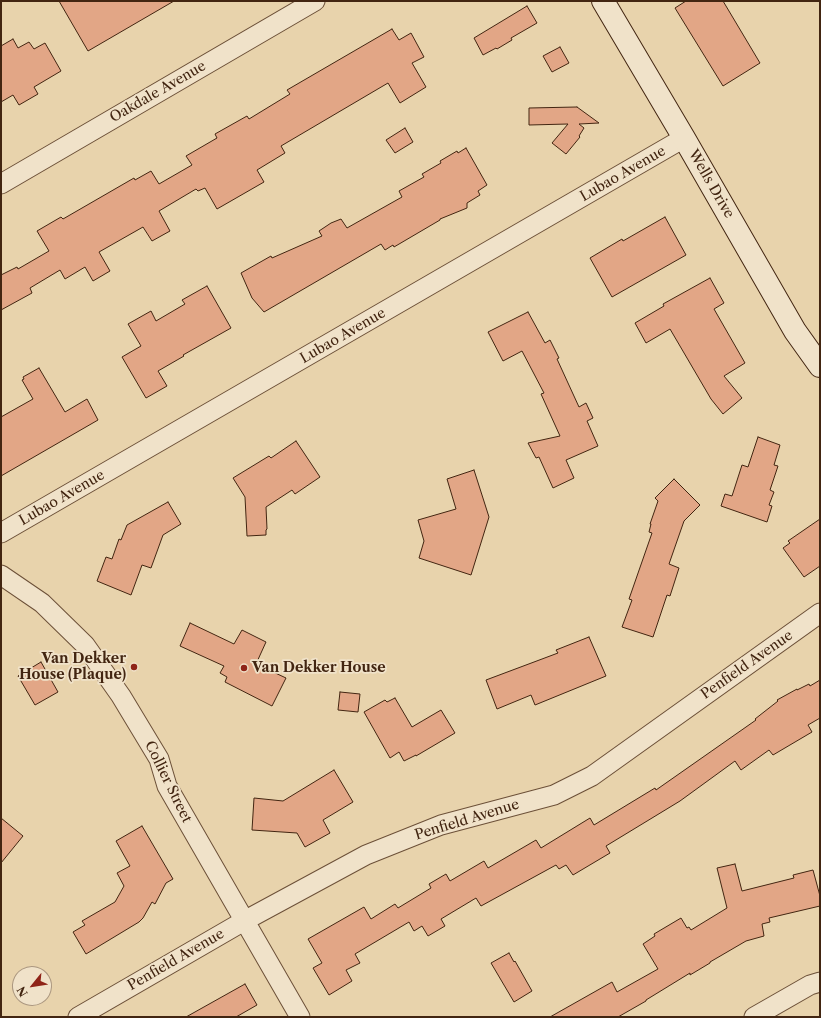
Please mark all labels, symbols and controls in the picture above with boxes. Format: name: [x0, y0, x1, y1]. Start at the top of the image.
street label: Oakdale Avenue: [107, 58, 209, 126]
street label: Lubao Avenue: [577, 143, 669, 205]
street label: Wells Drive: [685, 147, 737, 221]
street label: Lubao Avenue: [297, 305, 389, 367]
street label: Lubao Avenue: [16, 467, 108, 529]
street label: Penfield Avenue: [698, 627, 796, 703]
place label: Van Dekker House (Plaque): [19, 651, 126, 684]
place label: Van Dekker House: [252, 660, 386, 676]
marker: Van Dekker House (Plaque): [129, 662, 139, 672]
marker: Van Dekker House: [239, 663, 249, 673]
street label: Collier Street: [141, 738, 195, 826]
street label: Penfield Avenue: [413, 796, 521, 844]
street label: Penfield Avenue: [125, 926, 227, 994]
north arrow: [12, 966, 52, 1006]
text: N: [14, 984, 31, 999]

